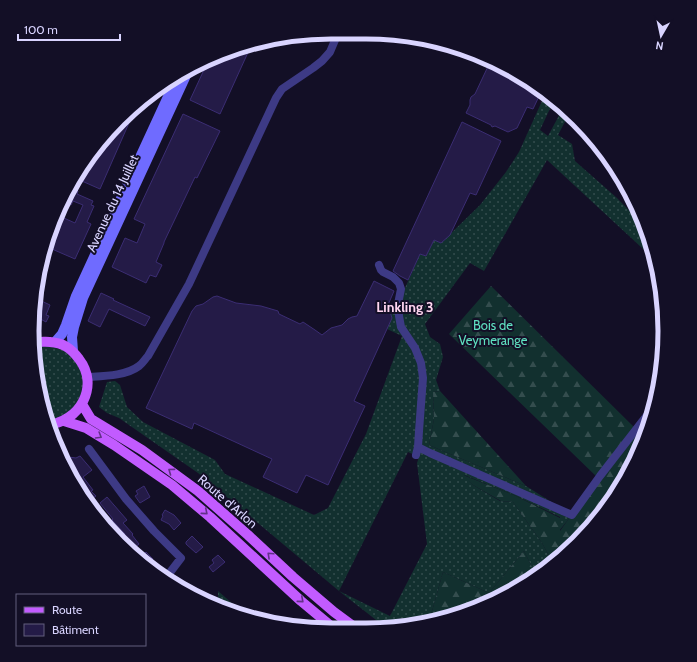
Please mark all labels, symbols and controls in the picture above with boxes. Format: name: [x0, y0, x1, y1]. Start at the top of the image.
scale bar: [18, 16, 120, 42]
north arrow: [641, 16, 681, 56]
text: 100 m: [24, 22, 58, 37]
text: N: [654, 38, 664, 53]
street label: Avenue du 14 Juillet: [82, 151, 142, 254]
district label: Linkling 3: [376, 298, 434, 316]
park label: Bois de Veymerange: [458, 317, 528, 348]
one-way arrow: [95, 431, 102, 439]
one-way arrow: [169, 469, 176, 476]
street label: Route d'Arlon: [195, 471, 261, 531]
one-way arrow: [200, 508, 207, 515]
one-way arrow: [267, 553, 275, 560]
legend: [16, 594, 146, 646]
one-way arrow: [296, 595, 303, 602]
text: Route: [52, 602, 82, 617]
text: Bâtiment: [52, 622, 99, 637]

